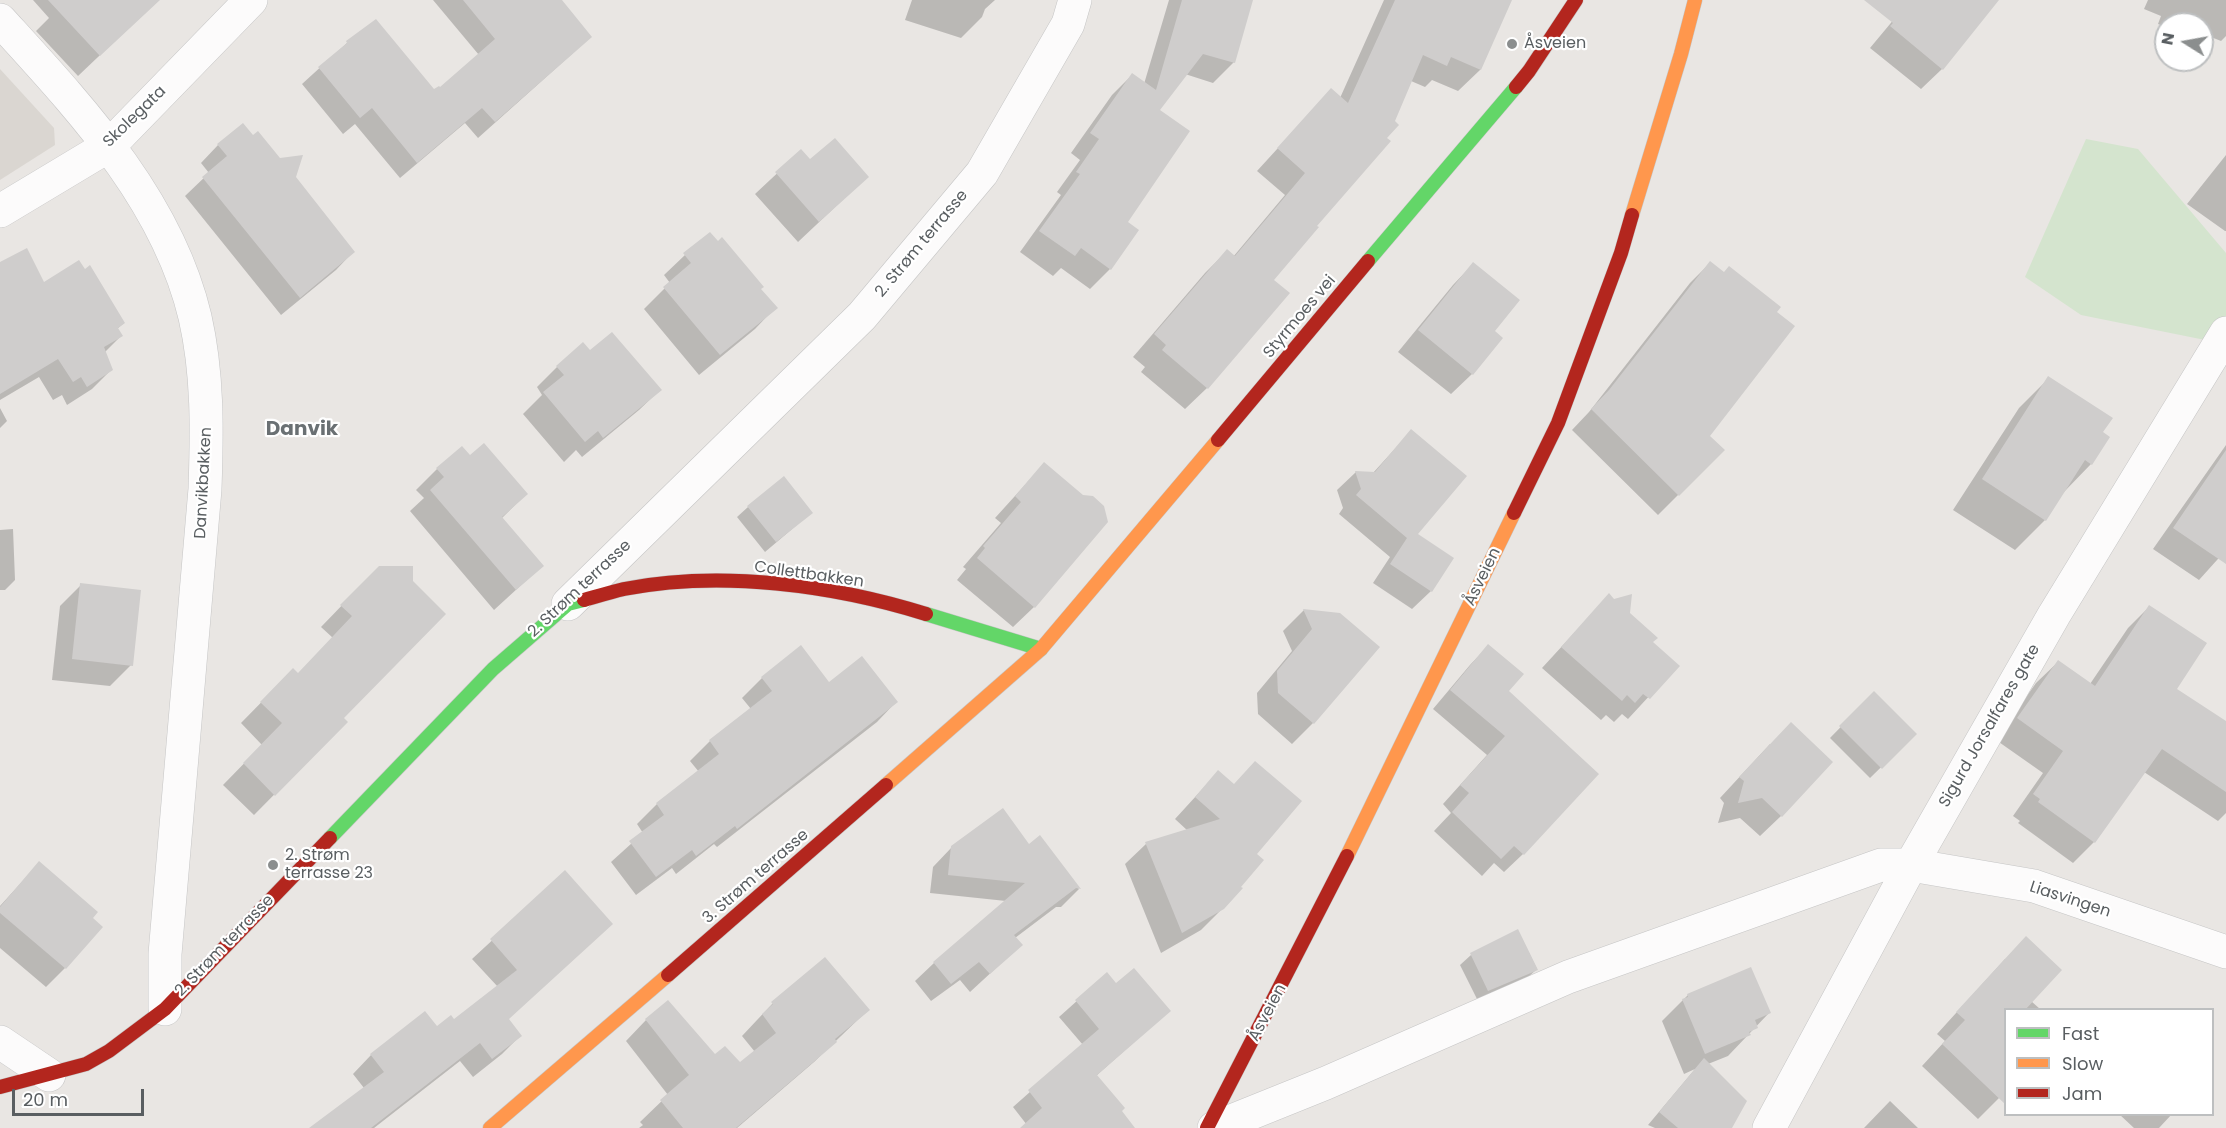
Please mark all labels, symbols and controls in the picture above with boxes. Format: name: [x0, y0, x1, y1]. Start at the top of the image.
north arrow: [2154, 12, 2214, 72]
text: N: [2155, 31, 2180, 47]
place label: Åsveien: [1524, 34, 1586, 54]
marker: Åsveien: [1505, 37, 1519, 51]
street label: Skolegata: [100, 82, 170, 152]
street label: 2. Strøm terrasse: [872, 186, 972, 302]
street label: Styrmoes vei: [1260, 272, 1340, 362]
district label: Danvik: [266, 418, 338, 442]
street label: Danvikbakken: [191, 427, 217, 539]
street label: 2. Strøm terrasse: [524, 536, 636, 642]
street label: Åsveien: [1461, 545, 1505, 609]
street label: Collettbakken: [753, 558, 865, 592]
street label: Sigurd Jorsalfares gate: [1935, 641, 2045, 811]
street label: 3. Strøm terrasse: [699, 826, 813, 928]
place label: 2. Strøm terrasse 23: [285, 846, 373, 884]
marker: 2. Strøm terrasse 23: [266, 858, 280, 872]
street label: Liasvingen: [2027, 878, 2113, 922]
street label: 2. Strøm terrasse: [172, 891, 278, 1001]
street label: Åsveien: [1245, 981, 1291, 1045]
legend: [2004, 1008, 2214, 1116]
text: Fast: [2062, 1021, 2099, 1046]
text: Slow: [2062, 1051, 2103, 1076]
scale bar: [15, 1077, 147, 1115]
text: Jam: [2062, 1081, 2102, 1106]
text: 20 m: [23, 1087, 68, 1112]

